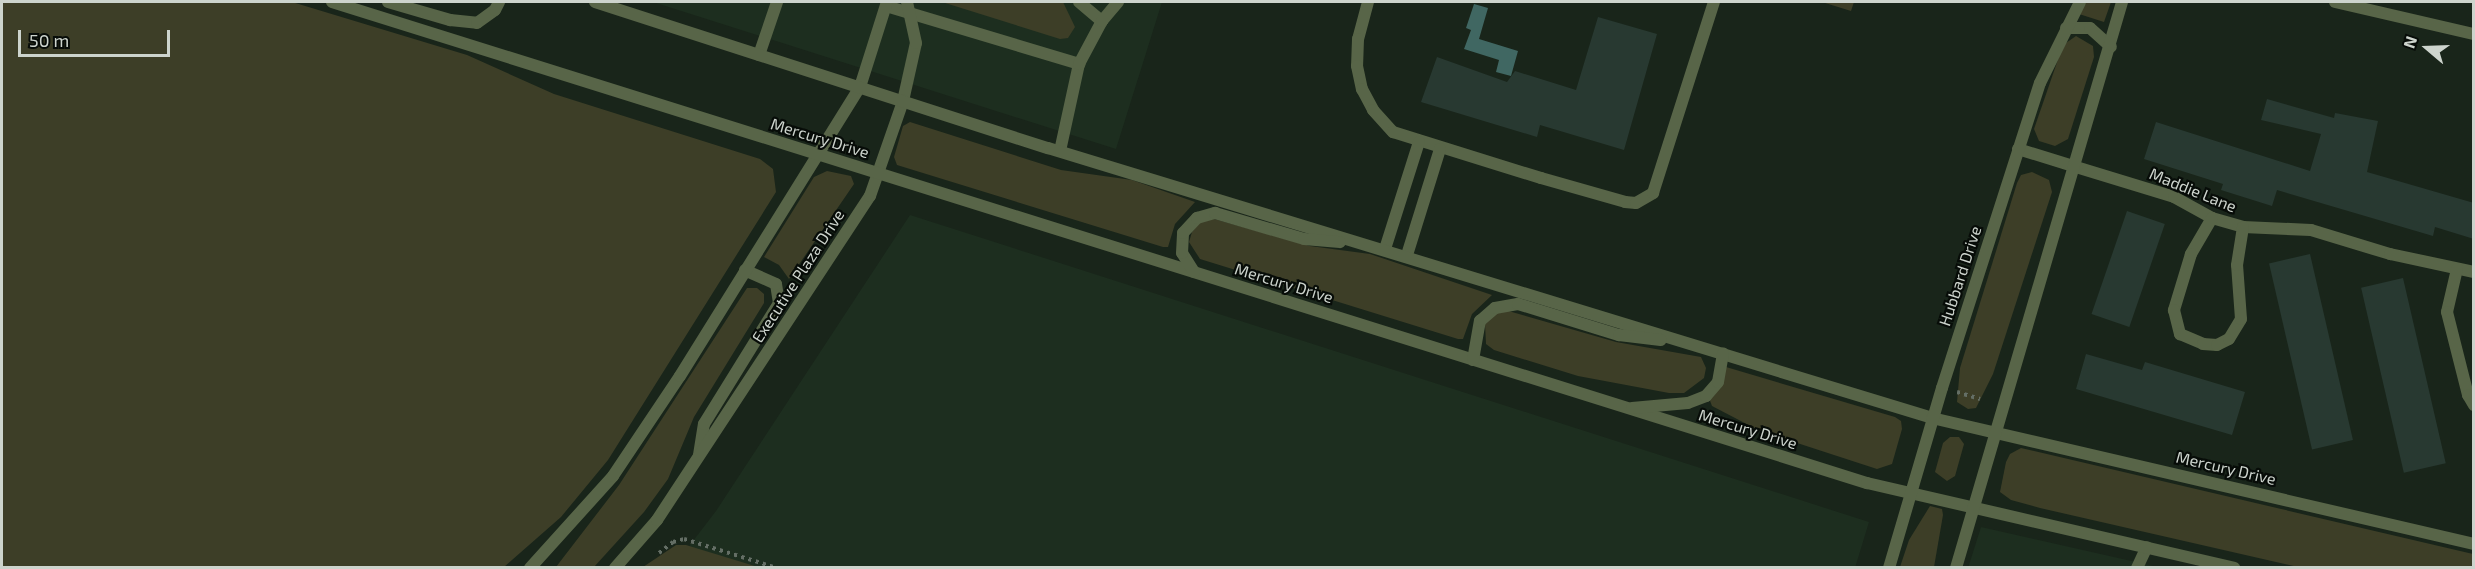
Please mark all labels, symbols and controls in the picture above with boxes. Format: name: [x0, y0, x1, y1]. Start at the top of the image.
scale bar: [21, 18, 172, 56]
north arrow: [2397, 18, 2457, 78]
text: 50 m: [29, 29, 69, 51]
text: N: [2399, 33, 2420, 51]
street label: Mercury Drive: [768, 114, 872, 162]
street label: Maddie Lane: [2147, 164, 2239, 216]
street label: Executive Plaza Drive: [748, 206, 848, 346]
street label: Hubbard Drive: [1935, 224, 1985, 328]
street label: Mercury Drive: [1232, 259, 1336, 307]
street label: Mercury Drive: [1696, 405, 1800, 453]
street label: Mercury Drive: [2174, 447, 2278, 489]

